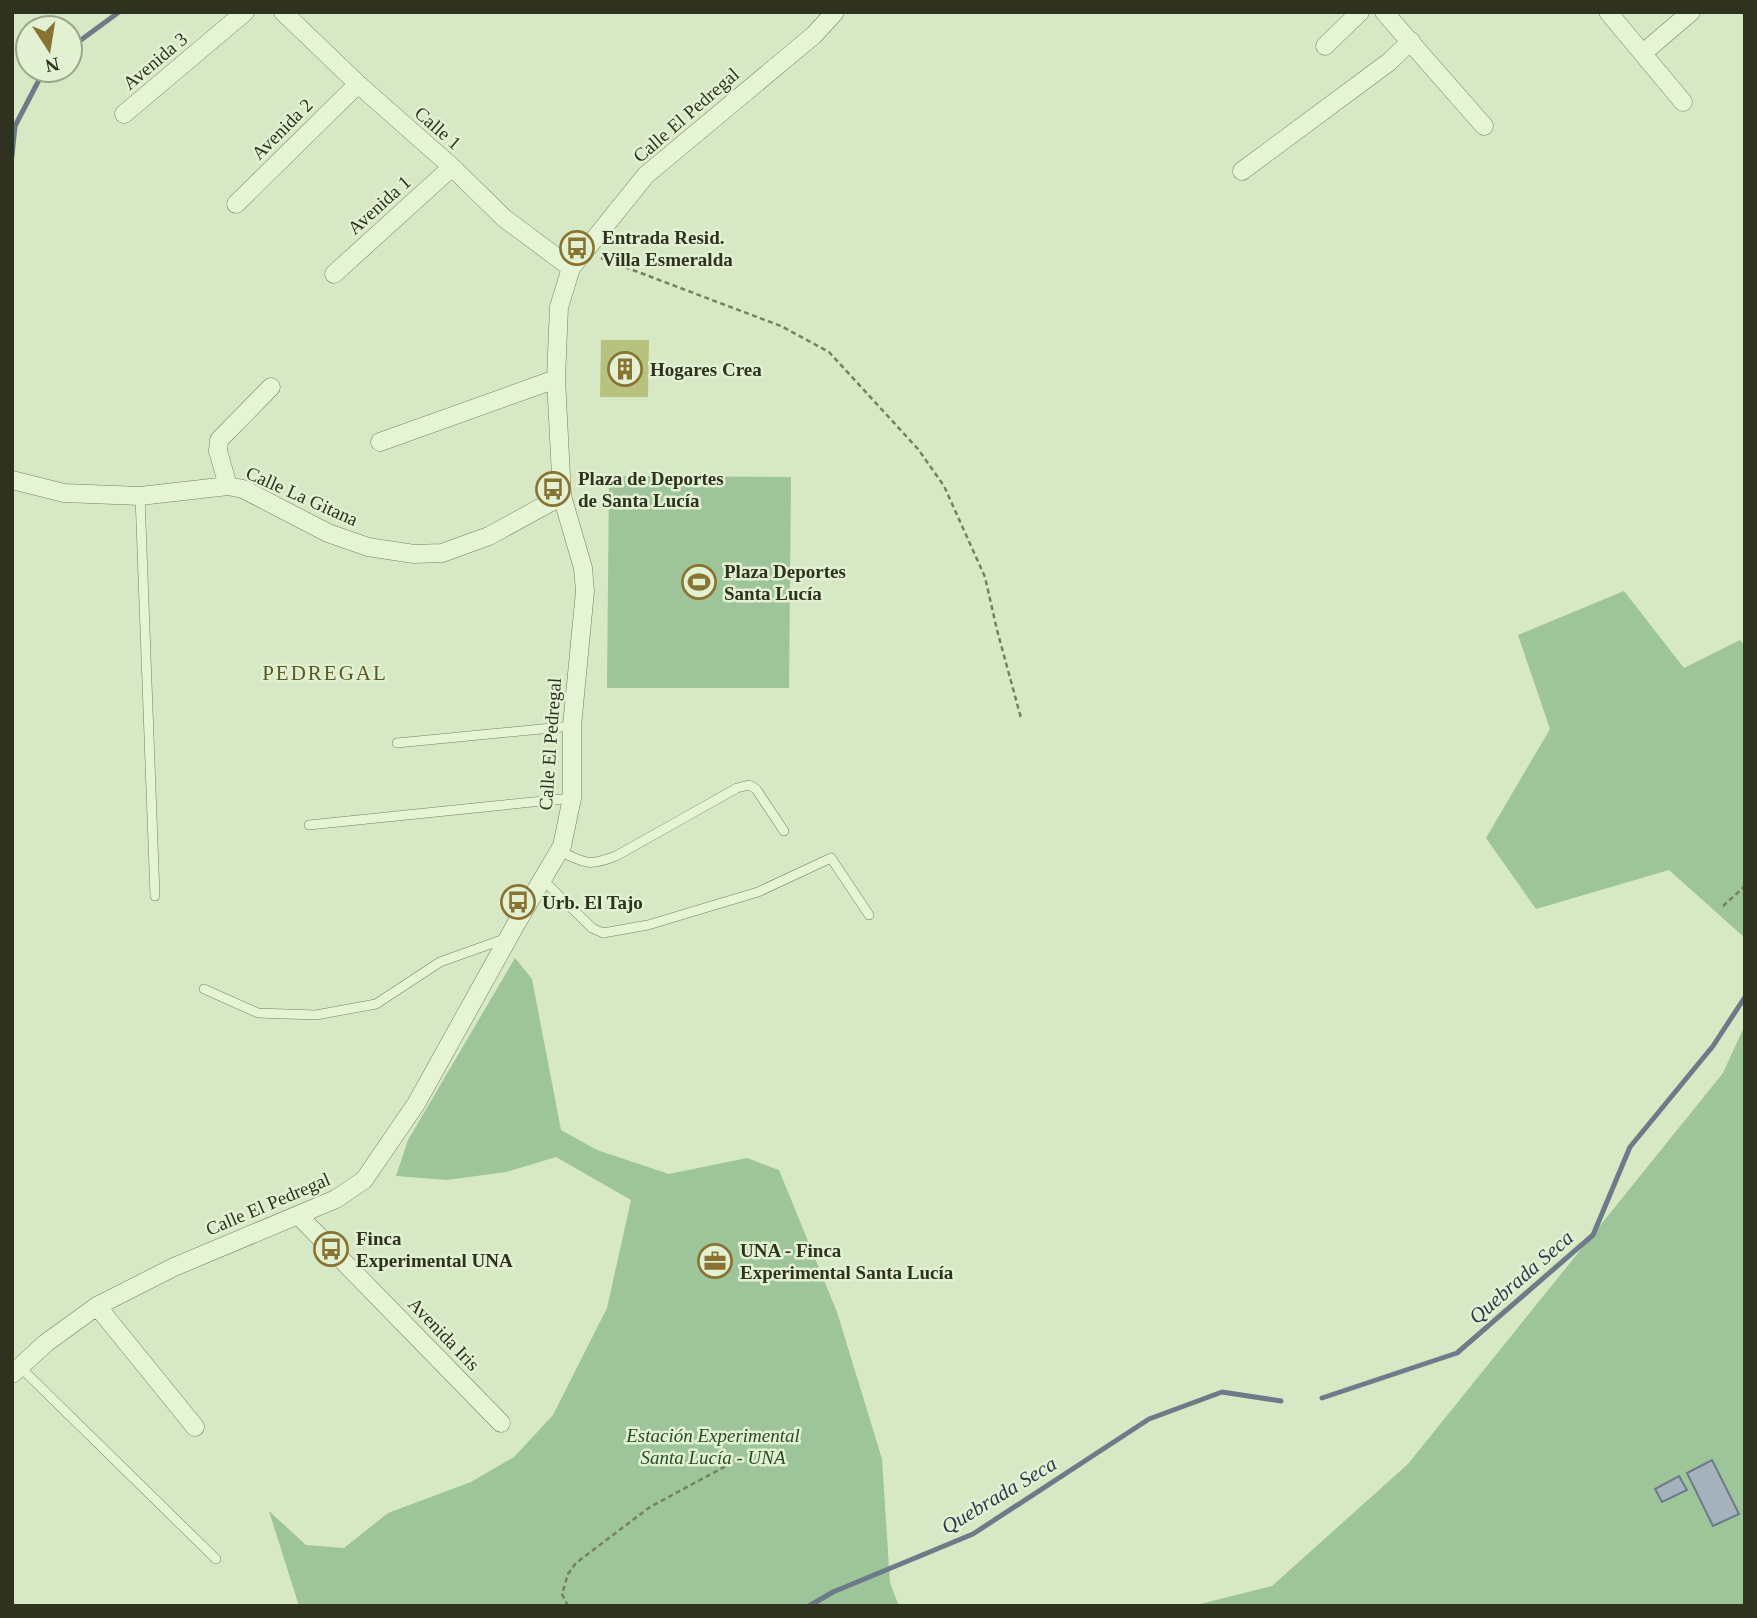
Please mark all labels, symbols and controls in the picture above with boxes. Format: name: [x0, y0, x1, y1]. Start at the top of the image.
north arrow: [14, 14, 84, 84]
street label: Avenida 3: [119, 28, 191, 94]
text: N: [43, 53, 61, 77]
street label: Calle El Pedregal: [629, 63, 743, 167]
street label: Avenida 2: [247, 94, 317, 164]
street label: Calle 1: [411, 102, 465, 154]
street label: Avenida 1: [343, 171, 415, 239]
place label: Entrada Resid. Villa Esmeralda: [602, 227, 733, 270]
bus stop icon: Entrada Resid. Villa Esmeralda: [558, 229, 596, 267]
building icon: Hogares Crea: [606, 350, 644, 388]
place label: Hogares Crea: [650, 359, 762, 380]
street label: Calle La Gitana: [243, 462, 362, 530]
place label: Plaza de Deportes de Santa Lucía: [578, 468, 724, 511]
bus stop icon: Plaza de Deportes de Santa Lucía: [534, 470, 572, 508]
place label: Plaza Deportes Santa Lucía: [724, 561, 846, 604]
sports icon: Plaza Deportes Santa Lucía: [680, 563, 718, 601]
district label: PEDREGAL: [262, 661, 388, 685]
street label: Calle El Pedregal: [535, 677, 565, 811]
bus stop icon: Urb. El Tajo: [499, 883, 537, 921]
place label: Urb. El Tajo: [542, 892, 643, 913]
street label: Calle El Pedregal: [203, 1168, 333, 1240]
water label: Quebrada Seca: [1464, 1225, 1578, 1329]
place label: Finca Experimental UNA: [356, 1228, 513, 1271]
bus stop icon: Finca Experimental UNA: [312, 1230, 350, 1268]
place label: UNA - Finca Experimental Santa Lucía: [740, 1240, 954, 1283]
office icon: UNA - Finca Experimental Santa Lucía: [696, 1242, 734, 1280]
street label: Avenida Iris: [404, 1293, 484, 1375]
park label: Estación Experimental Santa Lucía - UNA: [625, 1425, 800, 1468]
water label: Quebrada Seca: [937, 1451, 1061, 1539]

